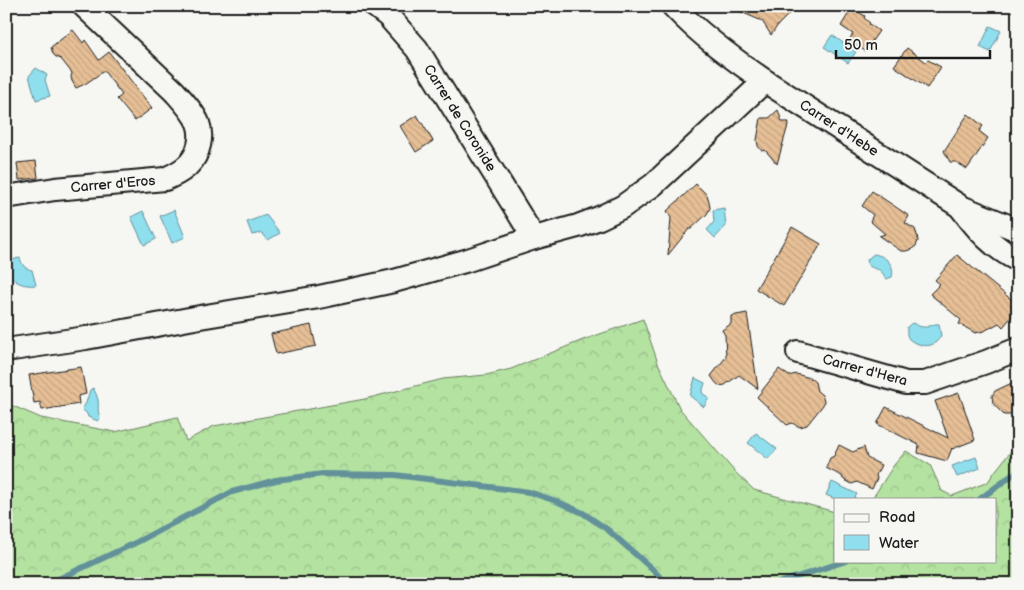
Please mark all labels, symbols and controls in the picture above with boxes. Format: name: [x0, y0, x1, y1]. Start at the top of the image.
scale bar: [836, 28, 990, 60]
text: 50 m: [844, 36, 878, 55]
street label: Carrer de Coronide: [420, 61, 500, 175]
street label: Carrer d'Hebe: [796, 96, 882, 160]
street label: Carrer d'Eros: [70, 172, 156, 196]
street label: Carrer d'Hera: [821, 351, 909, 390]
legend: [834, 498, 996, 562]
text: Road: [879, 508, 915, 527]
text: Water: [879, 534, 919, 553]

